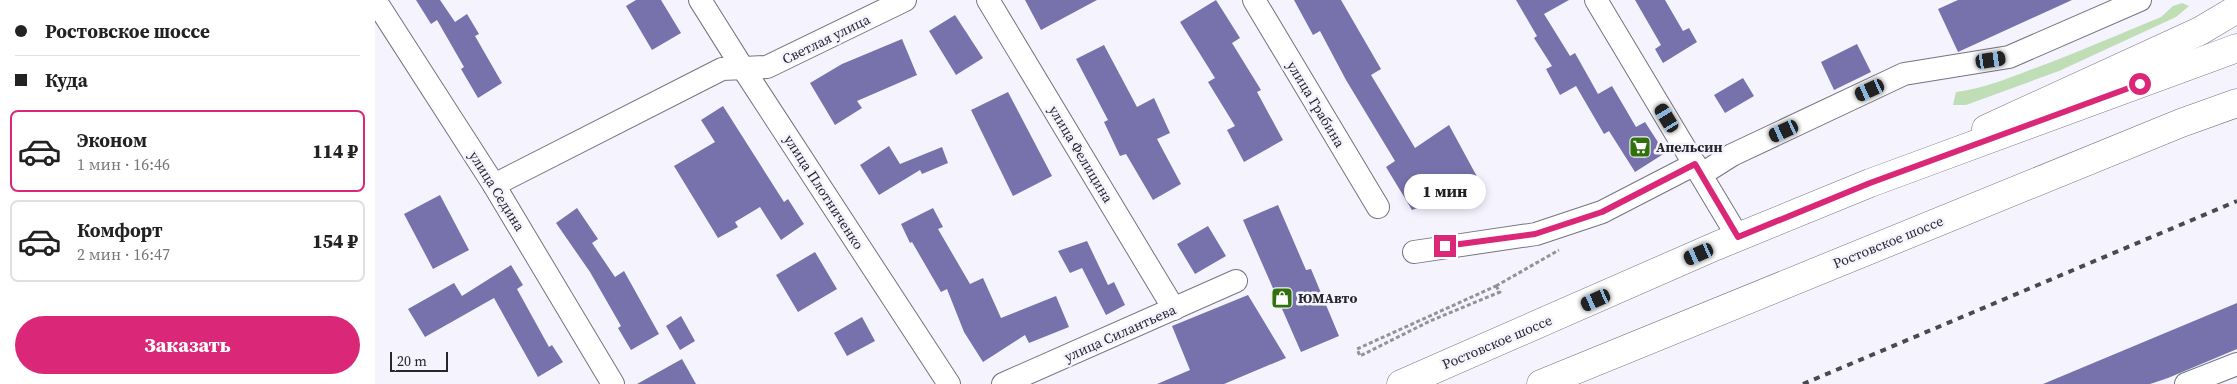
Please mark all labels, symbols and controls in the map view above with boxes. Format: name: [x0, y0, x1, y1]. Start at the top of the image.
street label: Светлая улица: [779, 9, 874, 69]
text: Ростовское шоссе: [45, 18, 210, 44]
car: [1975, 50, 2006, 70]
street label: улица Грабина: [1282, 57, 1350, 152]
text: Куда: [45, 67, 88, 93]
route start: [2129, 73, 2151, 95]
car: [1853, 77, 1886, 103]
car: [1652, 101, 1681, 135]
street label: улица Фелицина: [1044, 102, 1118, 207]
car: [1767, 118, 1800, 144]
text: Эконом: [77, 127, 147, 153]
icon: car: [17, 129, 62, 174]
street label: улица Плотниченко: [779, 131, 869, 254]
supermarket icon: Апельсин: [1628, 135, 1652, 159]
place label: Апельсин: [1656, 137, 1723, 157]
text: 114 ₽: [312, 138, 358, 164]
street label: улица Седина: [464, 147, 530, 236]
text: 1 мин · 16:46: [77, 153, 170, 175]
callout: 1 мин: [1404, 174, 1486, 208]
text: 1 мин: [1423, 180, 1467, 202]
street label: Ростовское шоссе: [1830, 211, 1946, 273]
text: Комфорт: [77, 217, 163, 243]
icon: car: [17, 219, 62, 264]
text: 154 ₽: [312, 228, 358, 254]
route end: [1434, 235, 1456, 257]
car: [1682, 241, 1715, 267]
text: 2 мин · 16:47: [77, 243, 170, 265]
shop icon: ЮМАвто: [1270, 286, 1294, 310]
car: [1579, 287, 1612, 313]
place label: ЮМАвто: [1298, 288, 1357, 308]
street label: улица Силантьева: [1061, 299, 1180, 367]
street label: Ростовское шоссе: [1439, 310, 1555, 374]
button: Заказать: [15, 316, 360, 374]
scale bar: [390, 349, 447, 372]
text: 20 m: [397, 351, 427, 371]

